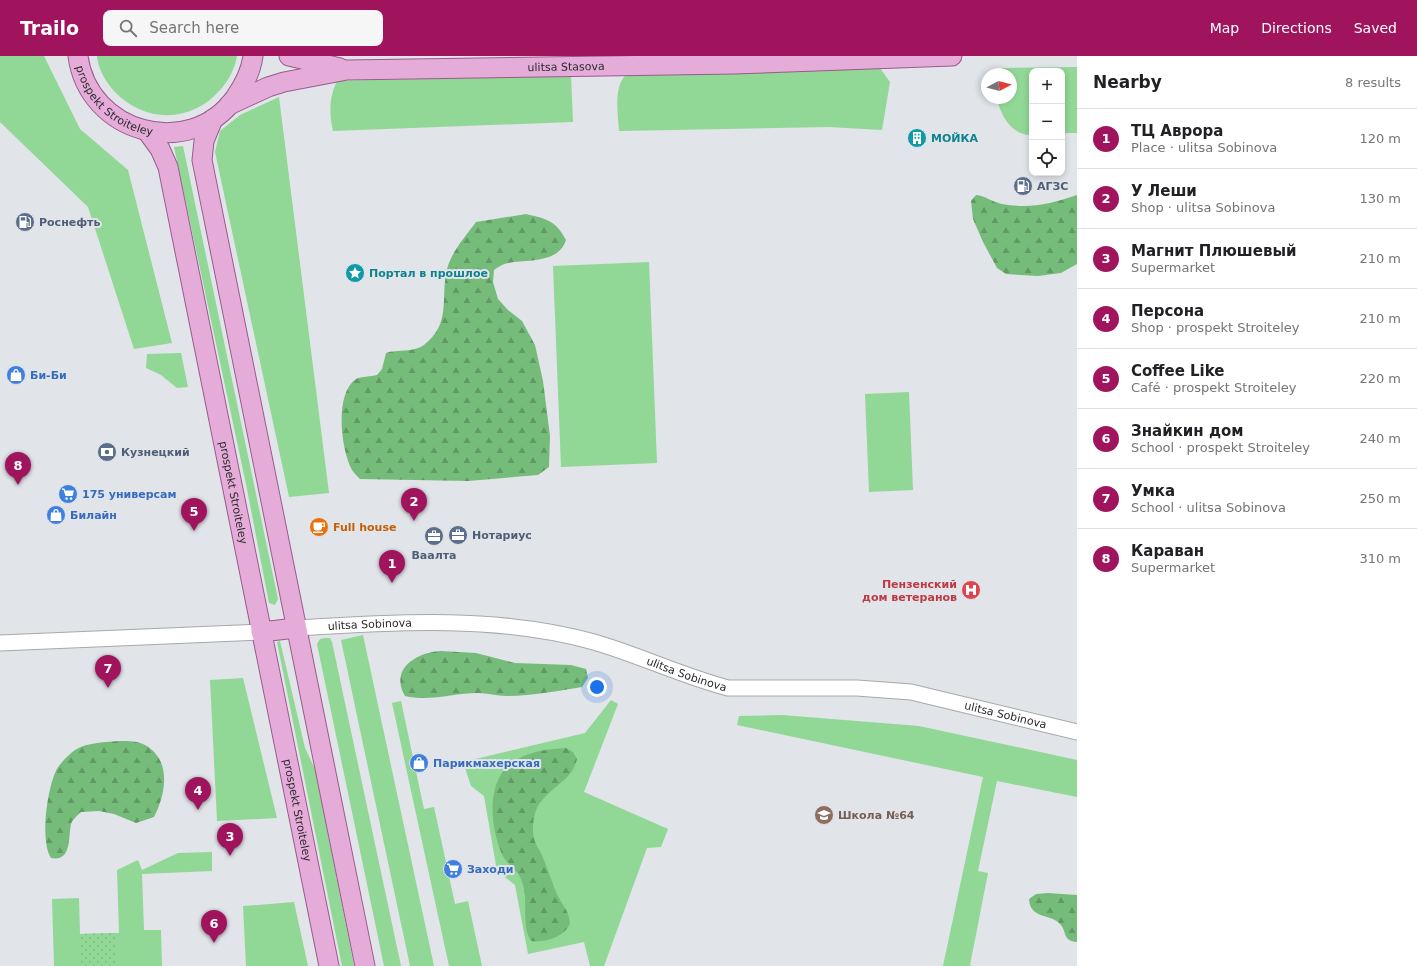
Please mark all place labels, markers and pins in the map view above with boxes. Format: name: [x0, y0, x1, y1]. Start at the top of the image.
building icon: МОЙКА: [906, 127, 928, 149]
place label: МОЙКА: [931, 132, 978, 145]
fuel station icon: АГЗС: [1012, 175, 1034, 197]
place label: АГЗС: [1037, 180, 1068, 193]
fuel station icon: Роснефть: [14, 211, 36, 233]
place label: Роснефть: [39, 216, 100, 229]
place icon: Портал в прошлое: [344, 262, 366, 284]
place label: Портал в прошлое: [369, 267, 488, 280]
shop icon: Би-Би: [5, 364, 27, 386]
place label: Би-Би: [30, 369, 67, 382]
bank icon: Кузнецкий: [96, 441, 118, 463]
place label: Кузнецкий: [121, 446, 190, 459]
pin: 8: [5, 452, 31, 485]
supermarket icon: 175 универсам: [57, 483, 79, 505]
place label: 175 универсам: [82, 488, 177, 501]
pin: 2: [401, 488, 427, 521]
pin: 5: [181, 498, 207, 531]
shop icon: Билайн: [45, 504, 67, 526]
place label: Билайн: [70, 509, 117, 522]
cafe icon: Full house: [308, 516, 330, 538]
place label: Full house: [333, 521, 396, 534]
office icon: Нотариус: [447, 524, 469, 546]
office icon: Ваалта: [423, 525, 445, 547]
place label: Нотариус: [472, 529, 532, 542]
place label: Ваалта: [411, 549, 457, 562]
pin: 1: [379, 550, 405, 583]
place label: Пензенский дом ветеранов: [862, 578, 957, 604]
hospital icon: Пензенский дом ветеранов: [960, 579, 982, 601]
pin: 7: [95, 655, 121, 688]
shop icon: Парикмахерская: [408, 752, 430, 774]
place label: Парикмахерская: [433, 757, 540, 770]
pin: 4: [185, 777, 211, 810]
school or university icon: Школа №64: [813, 804, 835, 826]
place label: Школа №64: [838, 809, 915, 822]
pin: 3: [217, 823, 243, 856]
supermarket icon: Заходи: [442, 858, 464, 880]
place label: Заходи: [467, 863, 513, 876]
pin: 6: [201, 910, 227, 943]

